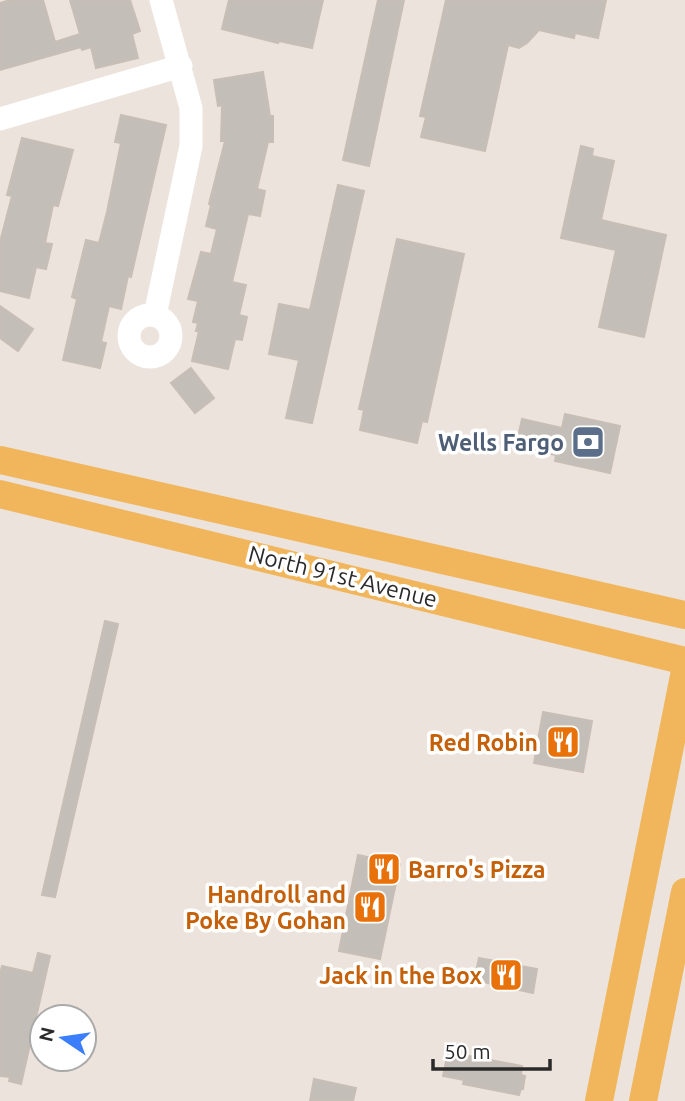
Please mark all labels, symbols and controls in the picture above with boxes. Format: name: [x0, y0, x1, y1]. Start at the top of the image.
bank icon: Wells Fargo: [569, 423, 607, 461]
place label: Wells Fargo: [438, 430, 564, 455]
street label: North 91st Avenue: [246, 540, 440, 612]
restaurant icon: Red Robin: [544, 723, 582, 761]
place label: Red Robin: [429, 730, 538, 755]
restaurant icon: Barro's Pizza: [365, 850, 403, 888]
place label: Barro's Pizza: [408, 857, 546, 882]
place label: Handroll and Poke By Gohan: [185, 882, 346, 933]
restaurant icon: Handroll and Poke By Gohan: [351, 888, 389, 926]
restaurant icon: Jack in the Box: [487, 956, 525, 994]
place label: Jack in the Box: [319, 963, 483, 988]
north arrow: [28, 1003, 98, 1073]
text: N: [34, 1025, 59, 1044]
scale bar: [433, 1028, 550, 1072]
text: 50 m: [444, 1039, 491, 1063]

